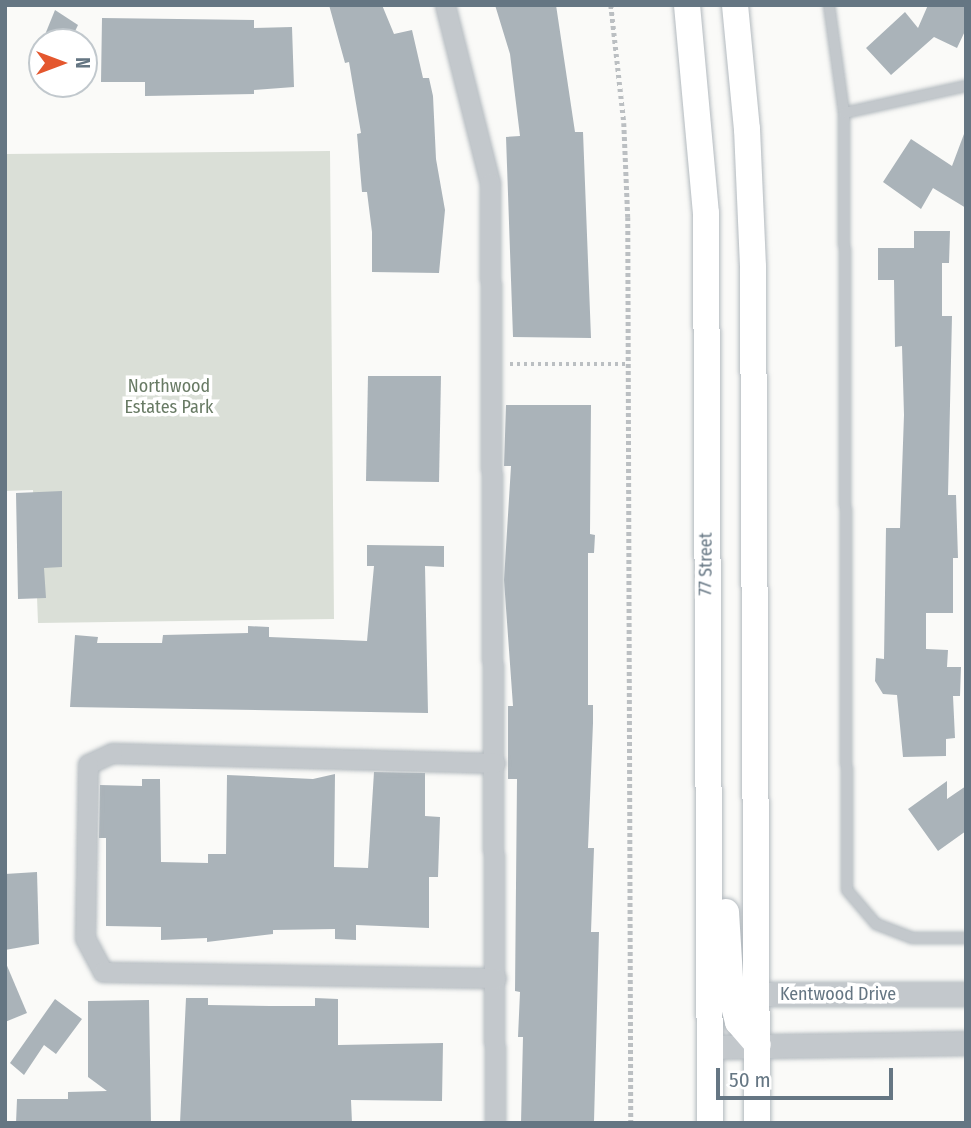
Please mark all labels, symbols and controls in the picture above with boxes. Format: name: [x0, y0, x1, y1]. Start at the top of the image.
north arrow: [28, 28, 98, 98]
text: N: [71, 57, 94, 69]
park label: Northwood Estates Park: [124, 376, 214, 418]
street label: 77 Street: [695, 532, 717, 596]
street label: Kentwood Drive: [780, 983, 896, 1005]
scale bar: [719, 1054, 896, 1098]
text: 50 m: [729, 1067, 771, 1093]

